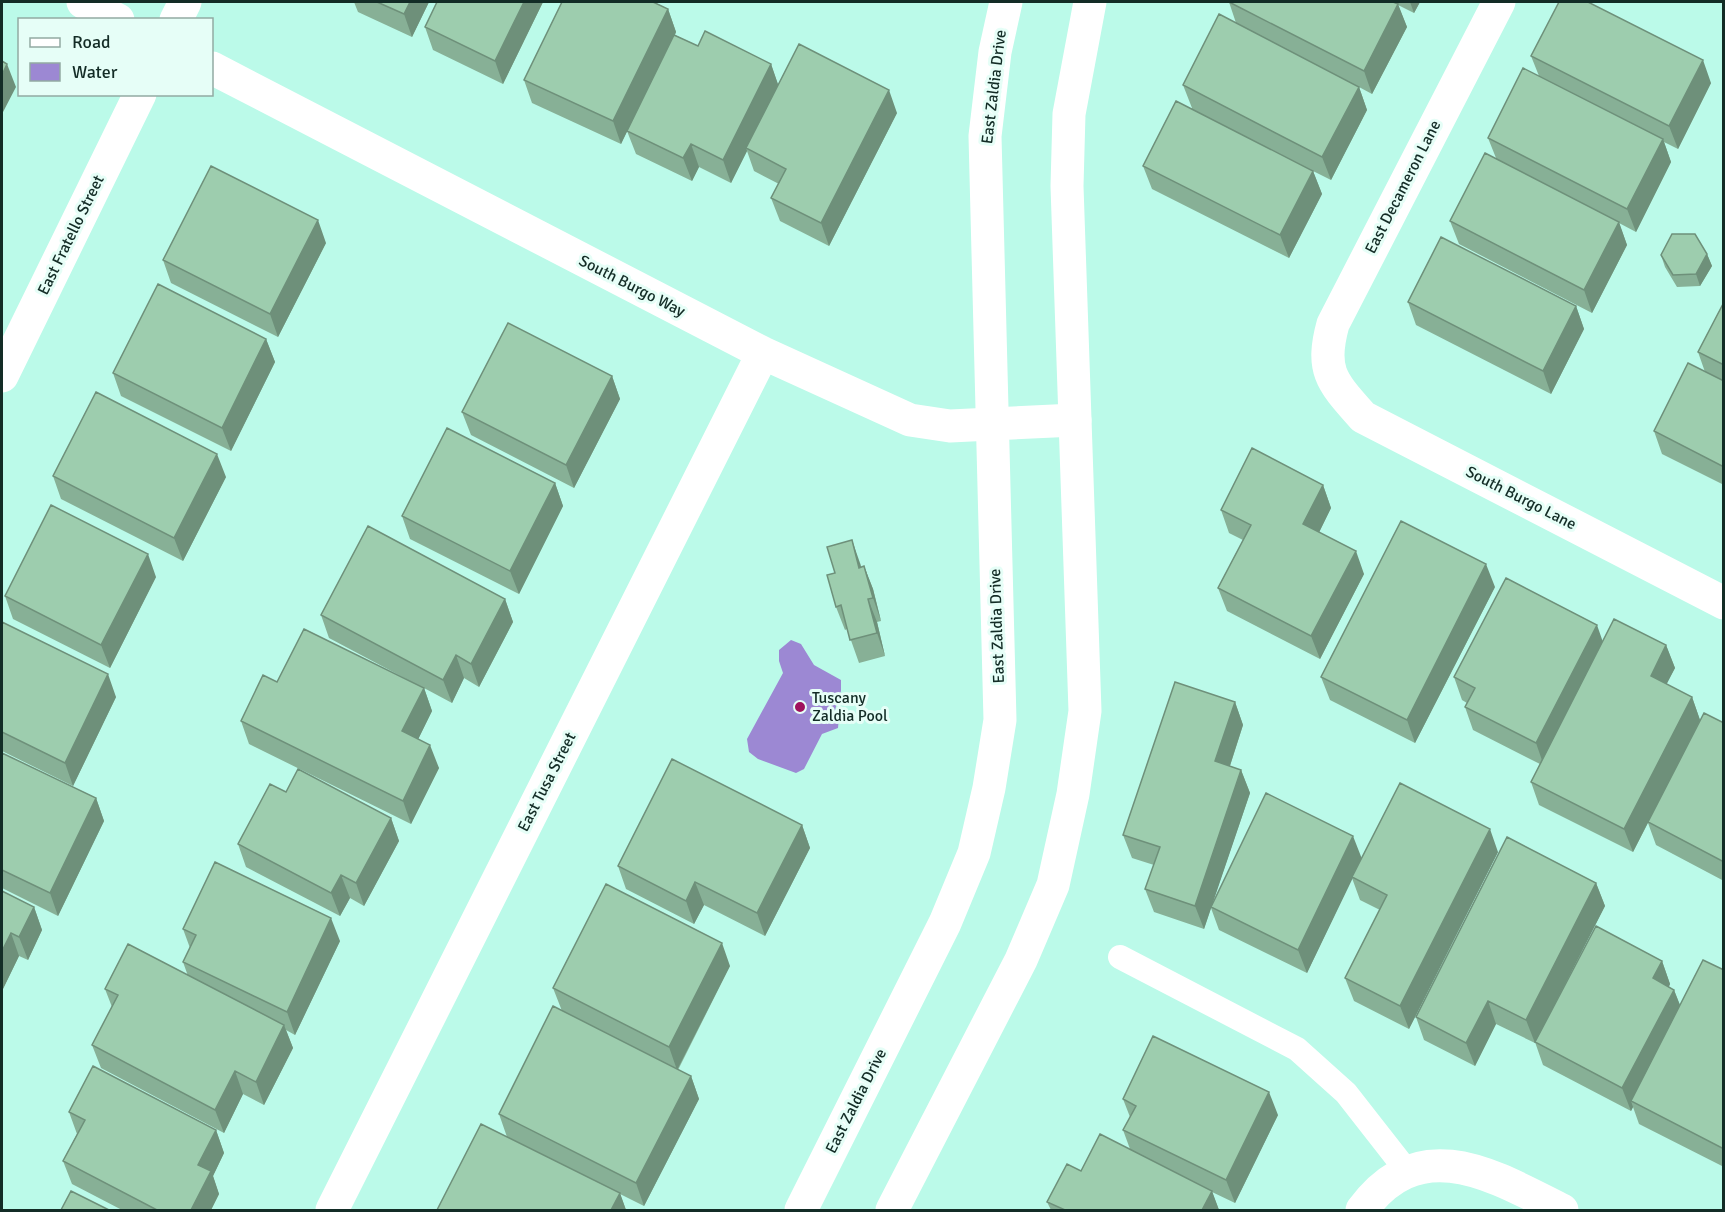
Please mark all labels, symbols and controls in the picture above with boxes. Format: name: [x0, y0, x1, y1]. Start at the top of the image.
legend: [18, 18, 213, 96]
street label: East Zaldia Drive: [977, 29, 1011, 145]
text: Road: [72, 31, 111, 53]
text: Water: [72, 61, 118, 83]
street label: East Decameron Lane: [1361, 117, 1445, 257]
street label: East Fratello Street: [33, 171, 109, 298]
street label: South Burgo Way: [575, 251, 689, 322]
street label: South Burgo Lane: [1462, 462, 1580, 534]
street label: East Zaldia Drive: [985, 568, 1009, 684]
place label: Tuscany Zaldia Pool: [812, 688, 888, 726]
marker: Tuscany Zaldia Pool: [793, 700, 807, 714]
street label: East Tusa Street: [513, 729, 581, 835]
street label: East Zaldia Drive: [821, 1045, 891, 1157]

